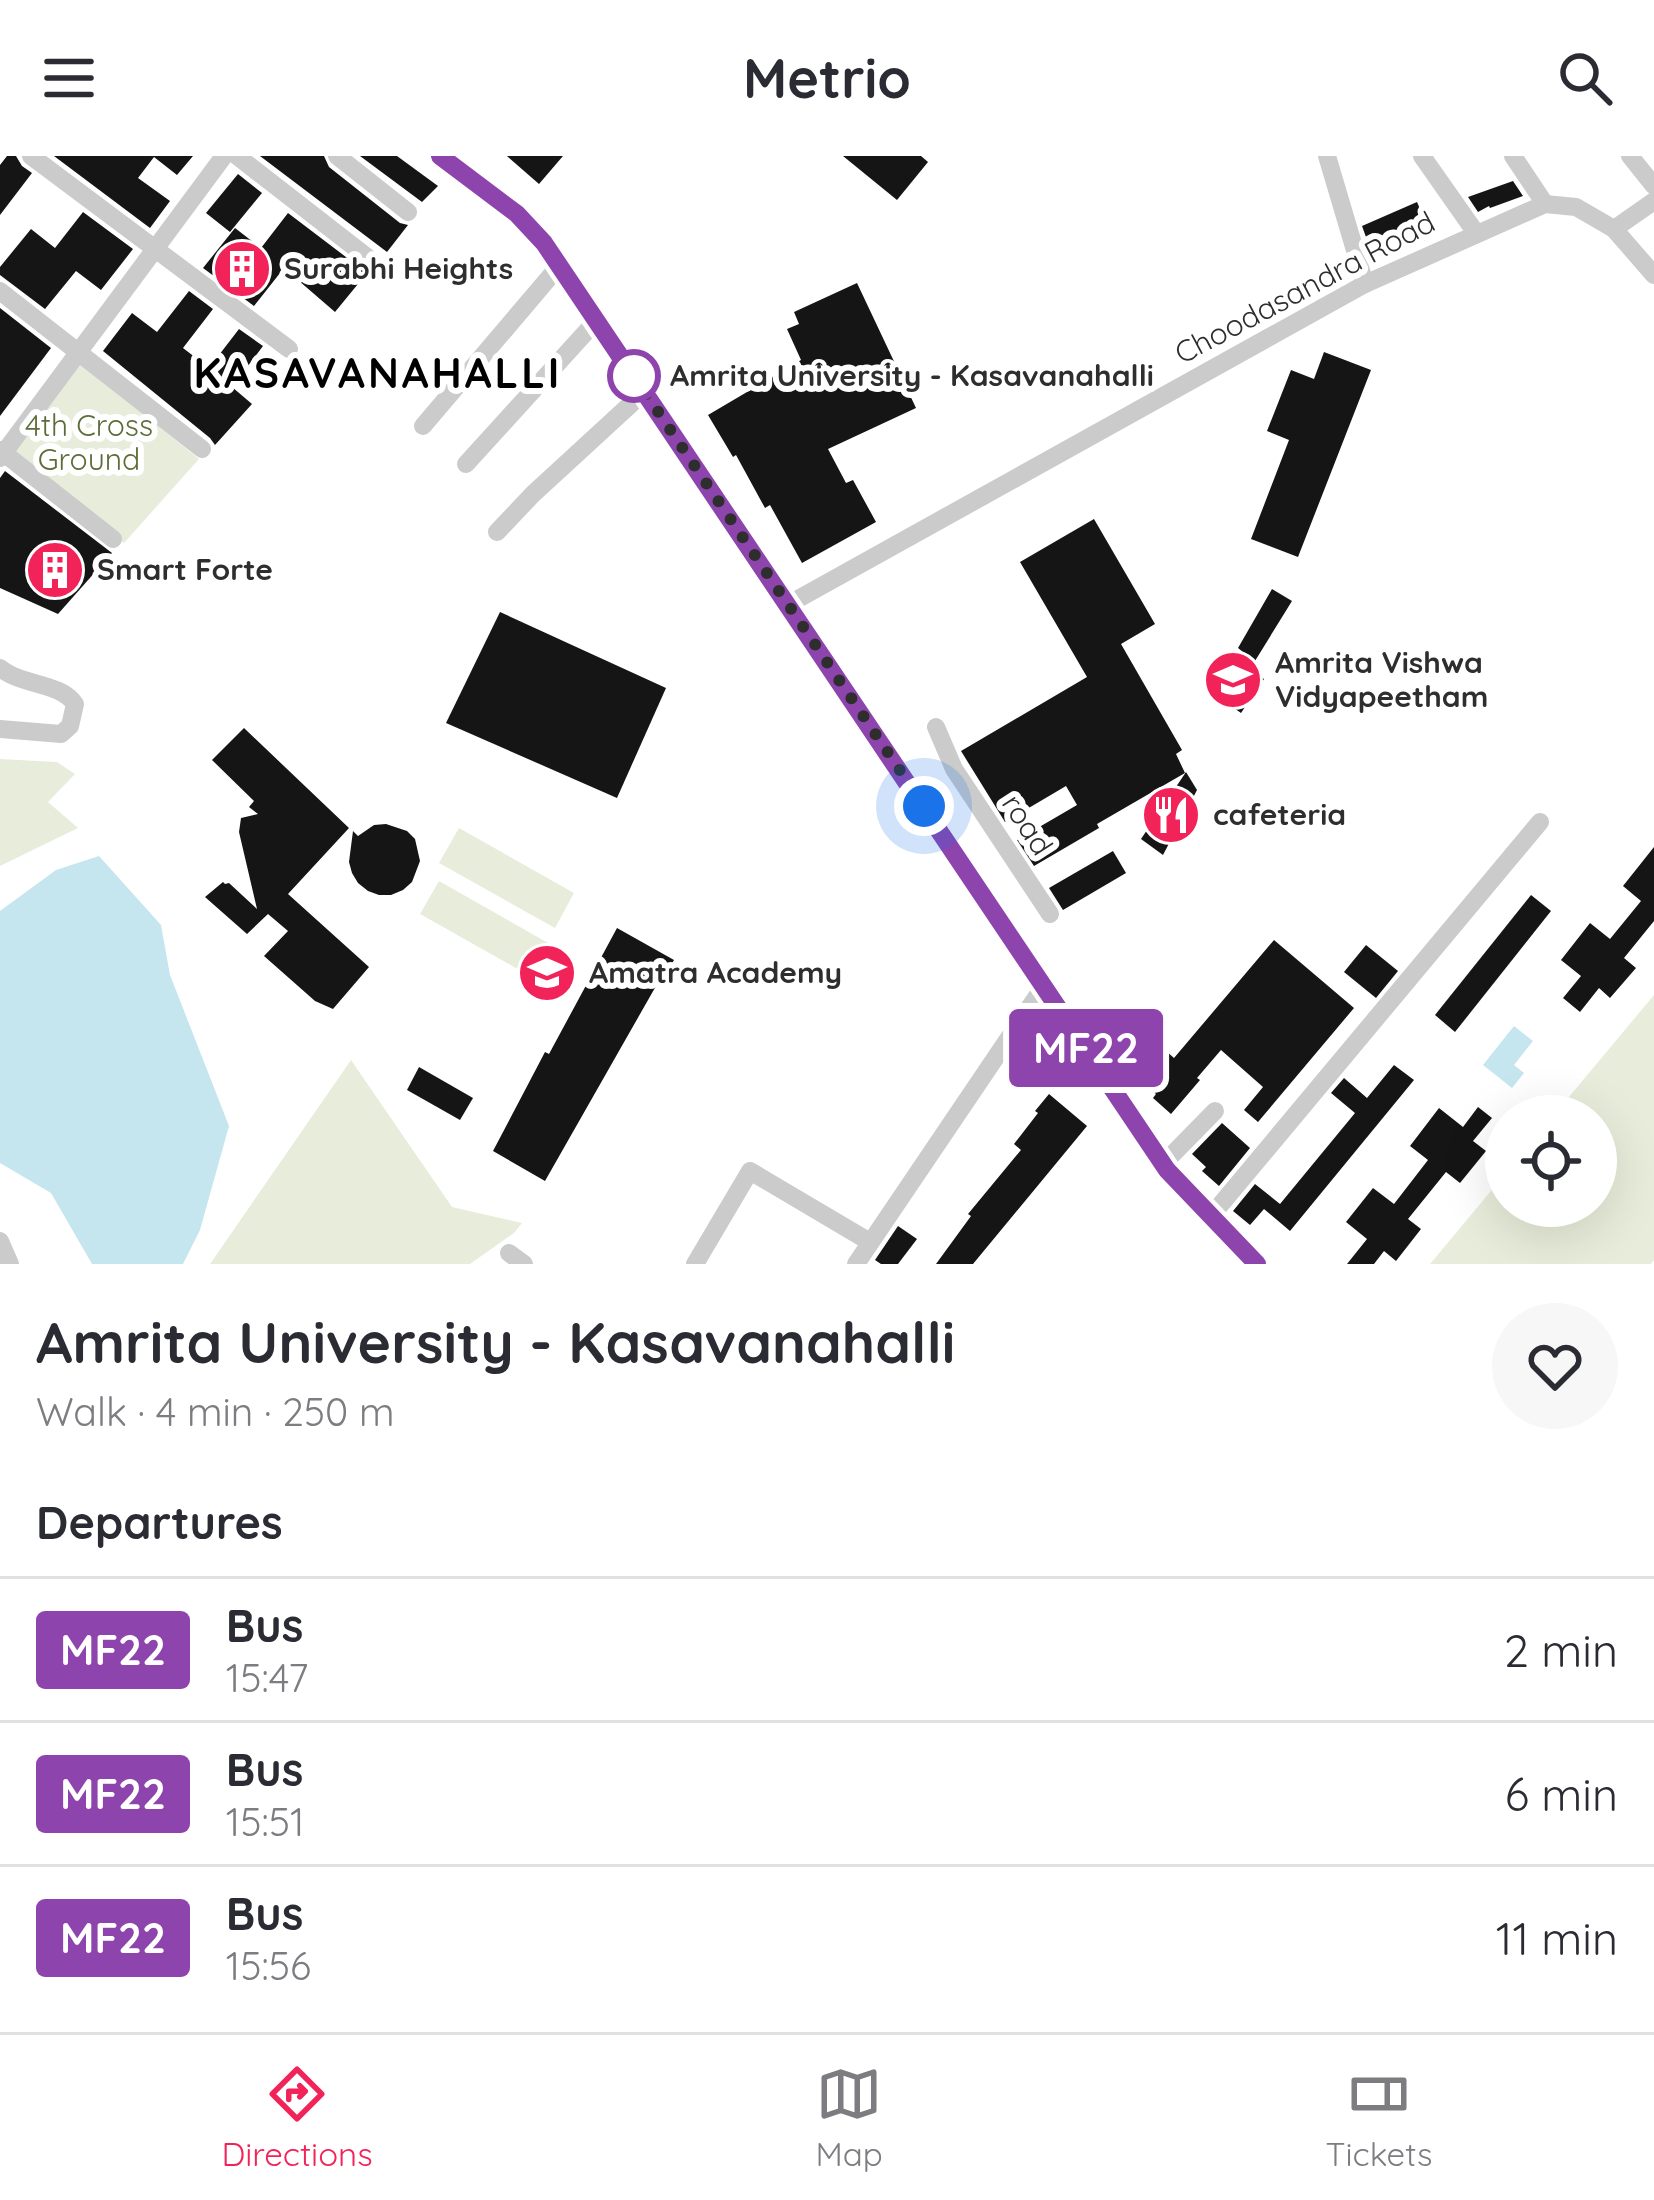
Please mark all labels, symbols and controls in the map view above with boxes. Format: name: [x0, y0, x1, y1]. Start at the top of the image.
text: Metrio: [743, 44, 911, 112]
icon: menu: [36, 45, 102, 111]
icon: search: [1552, 45, 1618, 111]
street label: Choodasandra Road: [1168, 202, 1441, 372]
building icon: Surabhi Heights: [211, 238, 273, 300]
place label: Surabhi Heights: [284, 249, 513, 287]
district label: KASAVANAHALLI: [194, 346, 562, 399]
marker: Amrita University - Kasavanahalli: [609, 351, 659, 401]
place label: Amrita University - Kasavanahalli: [670, 356, 1154, 394]
park label: 4th Cross Ground: [25, 406, 153, 478]
building icon: Smart Forte: [24, 539, 86, 601]
place label: Smart Forte: [97, 550, 273, 588]
place label: Amrita Vishwa Vidyapeetham: [1275, 643, 1488, 715]
school or university icon: Amrita Vishwa Vidyapeetham: [1202, 649, 1264, 711]
your location: [894, 776, 954, 836]
restaurant icon: cafeteria: [1140, 784, 1202, 846]
street label: road: [994, 787, 1062, 862]
place label: cafeteria: [1213, 795, 1346, 833]
school or university icon: Amatra Academy: [516, 942, 578, 1004]
place label: Amatra Academy: [589, 953, 842, 991]
line badge: MF22: [1002, 1009, 1170, 1087]
text: MF22: [1033, 1021, 1139, 1074]
map controls: [1485, 1095, 1617, 1227]
button: locate: [1485, 1095, 1617, 1227]
button: heart: [1492, 1303, 1618, 1429]
text: Amrita University - Kasavanahalli: [36, 1306, 955, 1377]
text: Walk · 4 min · 250 m: [36, 1387, 395, 1436]
text: Departures: [36, 1494, 283, 1550]
text: Bus: [226, 1597, 303, 1653]
text: 2 min: [1504, 1622, 1618, 1678]
text: MF22: [60, 1623, 166, 1676]
text: 15:47: [226, 1653, 308, 1702]
text: Bus: [226, 1741, 303, 1797]
text: 6 min: [1505, 1766, 1618, 1822]
text: MF22: [60, 1767, 166, 1820]
text: 15:51: [226, 1797, 304, 1846]
text: Bus: [226, 1885, 303, 1941]
text: 11 min: [1496, 1910, 1618, 1966]
text: MF22: [60, 1911, 166, 1964]
text: 15:56: [226, 1941, 311, 1990]
tab: Directions: [221, 2061, 373, 2174]
tab: Map: [815, 2061, 883, 2174]
tab: Tickets: [1326, 2061, 1433, 2174]

